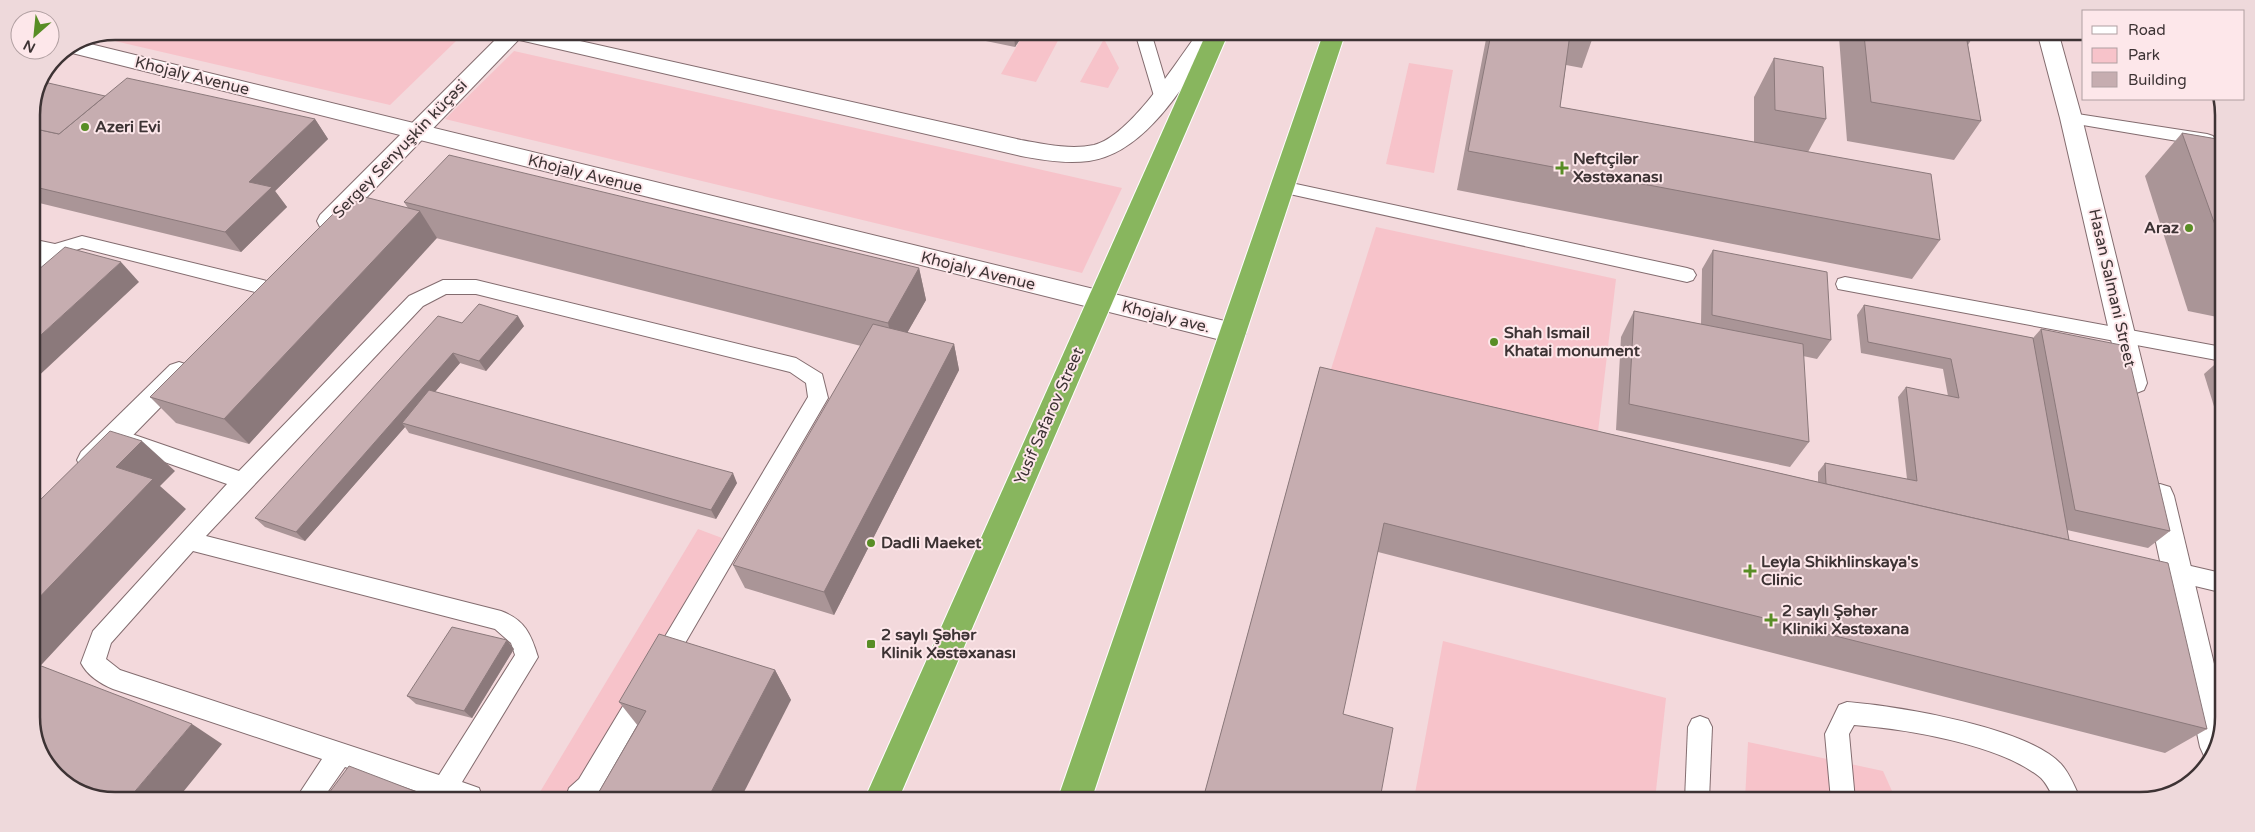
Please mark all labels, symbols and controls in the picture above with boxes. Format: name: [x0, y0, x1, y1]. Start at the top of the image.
north arrow: [10, 10, 60, 60]
legend: [2082, 10, 2245, 100]
text: Road: [2128, 21, 2166, 39]
text: N: [20, 36, 38, 56]
text: Park: [2128, 46, 2160, 64]
street label: Khojaly Avenue: [133, 52, 251, 100]
text: Building: [2128, 71, 2187, 89]
street label: Sergey Senyuşkin küçəsi: [328, 75, 472, 223]
place label: Azeri Evi: [95, 117, 161, 137]
marker: Azeri Evi: [79, 121, 91, 133]
place label: Neftçilər Xəstəxanası: [1573, 149, 1663, 187]
street label: Khojaly Avenue: [526, 150, 644, 198]
marker: Neftçilər Xəstəxanası: [1555, 161, 1569, 175]
street label: Hasan Salmani Street: [2084, 207, 2140, 369]
place label: Araz: [2144, 218, 2179, 238]
marker: Araz: [2183, 222, 2195, 234]
street label: Khojaly Avenue: [919, 247, 1037, 295]
street label: Khojaly ave.: [1120, 296, 1212, 338]
place label: Shah Ismail Khatai monument: [1504, 323, 1641, 361]
marker: Shah Ismail Khatai monument: [1488, 336, 1500, 348]
street label: Yusif Safarov Street: [1010, 344, 1088, 488]
place label: Dadli Maeket: [881, 533, 982, 553]
marker: Dadli Maeket: [865, 537, 877, 549]
place label: Leyla Shikhlinskaya's Clinic: [1761, 552, 1919, 590]
marker: Leyla Shikhlinskaya's Clinic: [1743, 564, 1757, 578]
place label: 2 saylı Şəhər Kliniki Xəstəxana: [1782, 601, 1909, 639]
marker: 2 saylı Şəhər Kliniki Xəstəxana: [1764, 613, 1778, 627]
place label: 2 saylı Şəhər Klinik Xəstəxanası: [881, 625, 1016, 663]
marker: 2 saylı Şəhər Klinik Xəstəxanası: [865, 638, 877, 650]

